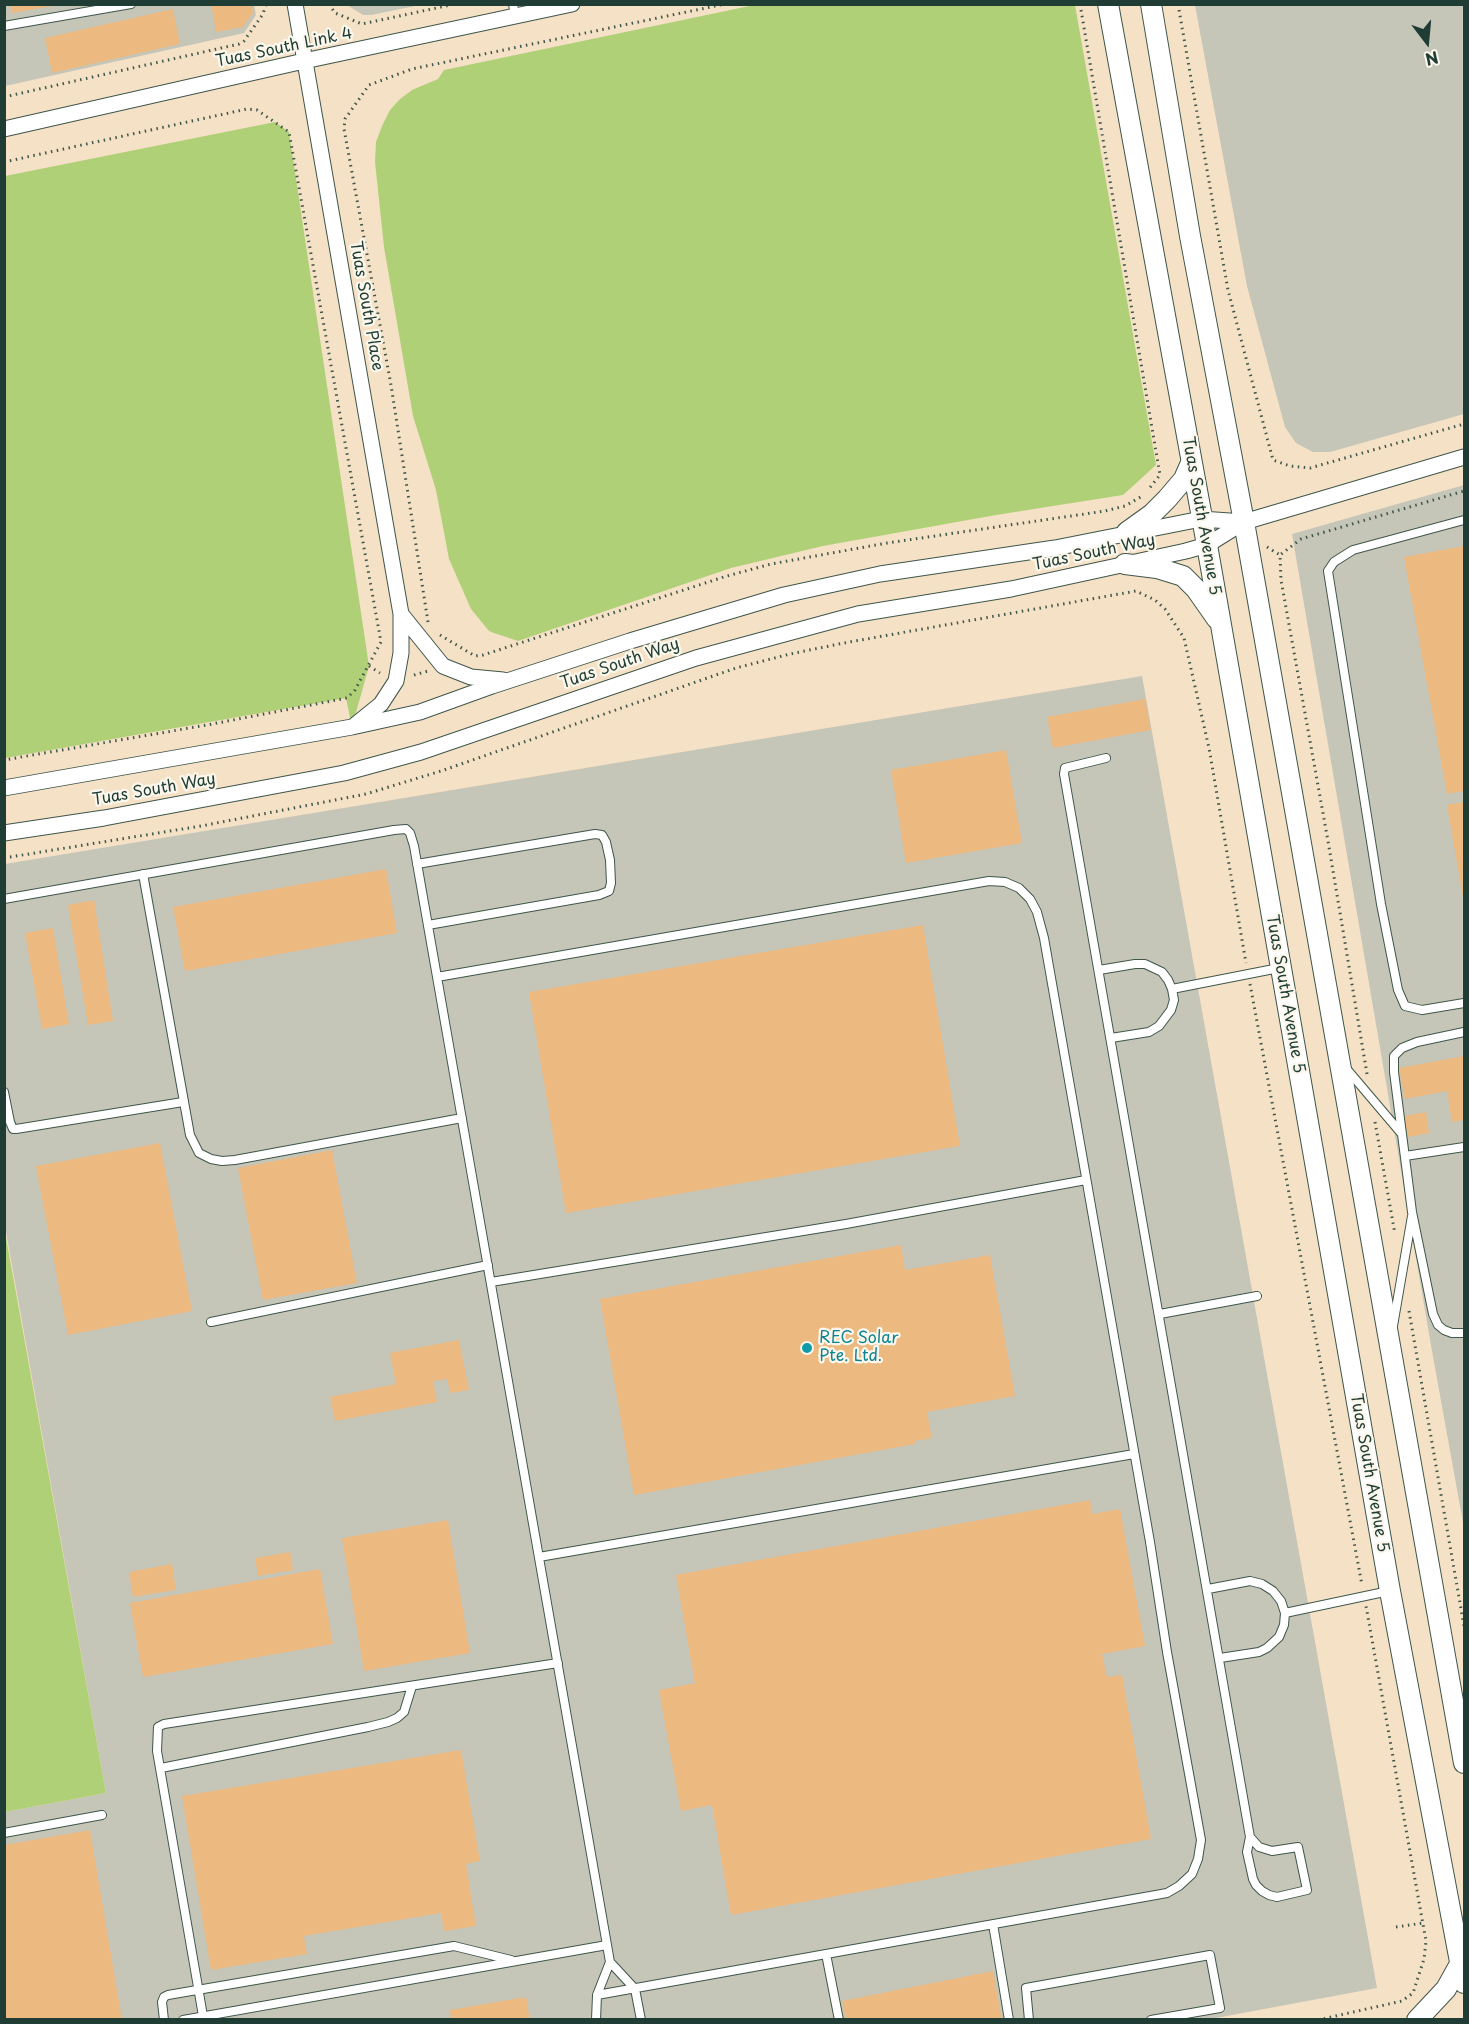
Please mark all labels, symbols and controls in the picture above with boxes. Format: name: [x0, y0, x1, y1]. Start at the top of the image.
north arrow: [1397, 12, 1457, 72]
street label: Tuas South Link 4: [214, 24, 354, 72]
text: N: [1423, 46, 1441, 73]
street label: Tuas South Place: [345, 240, 387, 372]
street label: Tuas South Avenue 5: [1178, 435, 1224, 597]
street label: Tuas South Way: [1031, 531, 1157, 575]
street label: Tuas South Way: [558, 635, 682, 693]
street label: Tuas South Way: [91, 770, 217, 810]
street label: Tuas South Avenue 5: [1262, 913, 1308, 1075]
place label: REC Solar Pte. Ltd.: [819, 1329, 898, 1367]
marker: REC Solar Pte. Ltd.: [800, 1341, 814, 1355]
street label: Tuas South Avenue 5: [1346, 1392, 1392, 1554]

